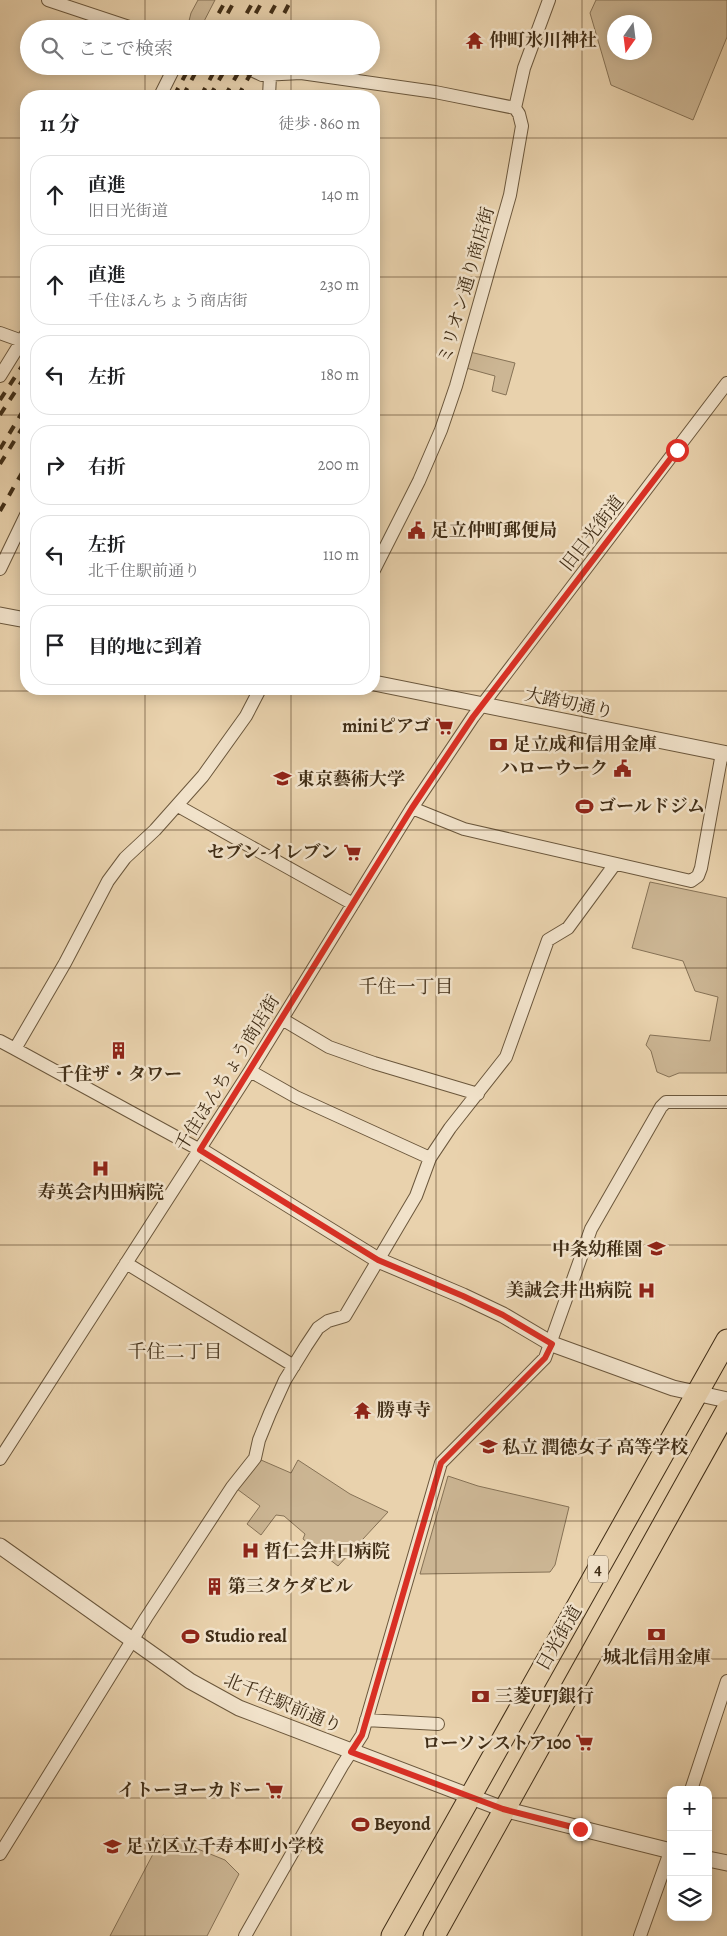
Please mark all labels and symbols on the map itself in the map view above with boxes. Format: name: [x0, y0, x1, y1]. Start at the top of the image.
north arrow: [607, 15, 652, 60]
place label: 仲町氷川神社: [489, 28, 597, 52]
temple icon: 仲町氷川神社: [465, 30, 485, 50]
street label: ミリオン通り商店街: [432, 204, 500, 366]
route start: [666, 439, 689, 462]
street label: 旧日光街道: [555, 490, 629, 576]
place label: 足立仲町郵便局: [431, 518, 557, 542]
public building icon: 足立仲町郵便局: [407, 520, 427, 540]
street label: 大踏切通り: [522, 682, 616, 724]
place label: miniピアゴ: [342, 714, 431, 738]
supermarket icon: miniピアゴ: [435, 716, 455, 736]
place label: 足立成和信用金庫: [513, 732, 657, 756]
bank icon: 足立成和信用金庫: [489, 734, 509, 754]
place label: ハローウーク: [500, 756, 608, 780]
public building icon: ハローウーク: [612, 758, 632, 778]
place label: 東京藝術大学: [297, 767, 405, 791]
school or university icon: 東京藝術大学: [273, 769, 293, 789]
place label: ゴールドジム: [598, 794, 705, 818]
sports icon: ゴールドジム: [574, 796, 594, 816]
place label: セブン-イレブン: [207, 840, 338, 864]
supermarket icon: セブン-イレブン: [342, 842, 362, 862]
district label: 千住一丁目: [358, 974, 454, 1000]
street label: 千住ほんちょう商店街: [169, 990, 285, 1156]
building icon: 千住ザ・タワー: [109, 1041, 129, 1061]
place label: 千住ザ・タワー: [56, 1062, 182, 1086]
hospital icon: 寿英会内田病院: [91, 1159, 111, 1179]
place label: 寿英会内田病院: [38, 1180, 164, 1204]
place label: 中条幼稚園: [552, 1237, 642, 1261]
school or university icon: 中条幼稚園: [646, 1239, 666, 1259]
place label: 美誠会井出病院: [506, 1278, 632, 1302]
hospital icon: 美誠会井出病院: [636, 1280, 656, 1300]
district label: 千住二丁目: [127, 1339, 223, 1365]
place label: 勝専寺: [377, 1398, 431, 1422]
temple icon: 勝専寺: [353, 1400, 373, 1420]
place label: 私立 潤徳女子 高等学校: [502, 1435, 688, 1459]
school or university icon: 私立 潤徳女子 高等学校: [478, 1437, 498, 1457]
place label: 哲仁会井口病院: [264, 1539, 390, 1563]
hospital icon: 哲仁会井口病院: [240, 1541, 260, 1561]
road number: 4: [588, 1556, 608, 1582]
place label: 第三タケダビル: [228, 1574, 353, 1598]
building icon: 第三タケダビル: [204, 1576, 224, 1596]
street label: 日光街道: [531, 1601, 587, 1675]
place label: Studio real: [205, 1624, 287, 1648]
bank icon: 城北信用金庫: [647, 1624, 667, 1644]
sports icon: Studio real: [181, 1626, 201, 1646]
place label: 城北信用金庫: [603, 1645, 711, 1669]
street label: 北千住駅前通り: [220, 1667, 346, 1739]
place label: 三菱UFJ銀行: [495, 1684, 594, 1708]
bank icon: 三菱UFJ銀行: [471, 1686, 491, 1706]
place label: ローソンストア100: [422, 1731, 571, 1755]
supermarket icon: ローソンストア100: [575, 1733, 595, 1753]
place label: イトーヨーカドー: [117, 1778, 261, 1802]
supermarket icon: イトーヨーカドー: [265, 1780, 285, 1800]
place label: Beyond: [374, 1812, 431, 1836]
sports icon: Beyond: [350, 1814, 370, 1834]
route end: [569, 1818, 592, 1841]
place label: 足立区立千寿本町小学校: [126, 1834, 324, 1858]
school or university icon: 足立区立千寿本町小学校: [102, 1836, 122, 1856]

